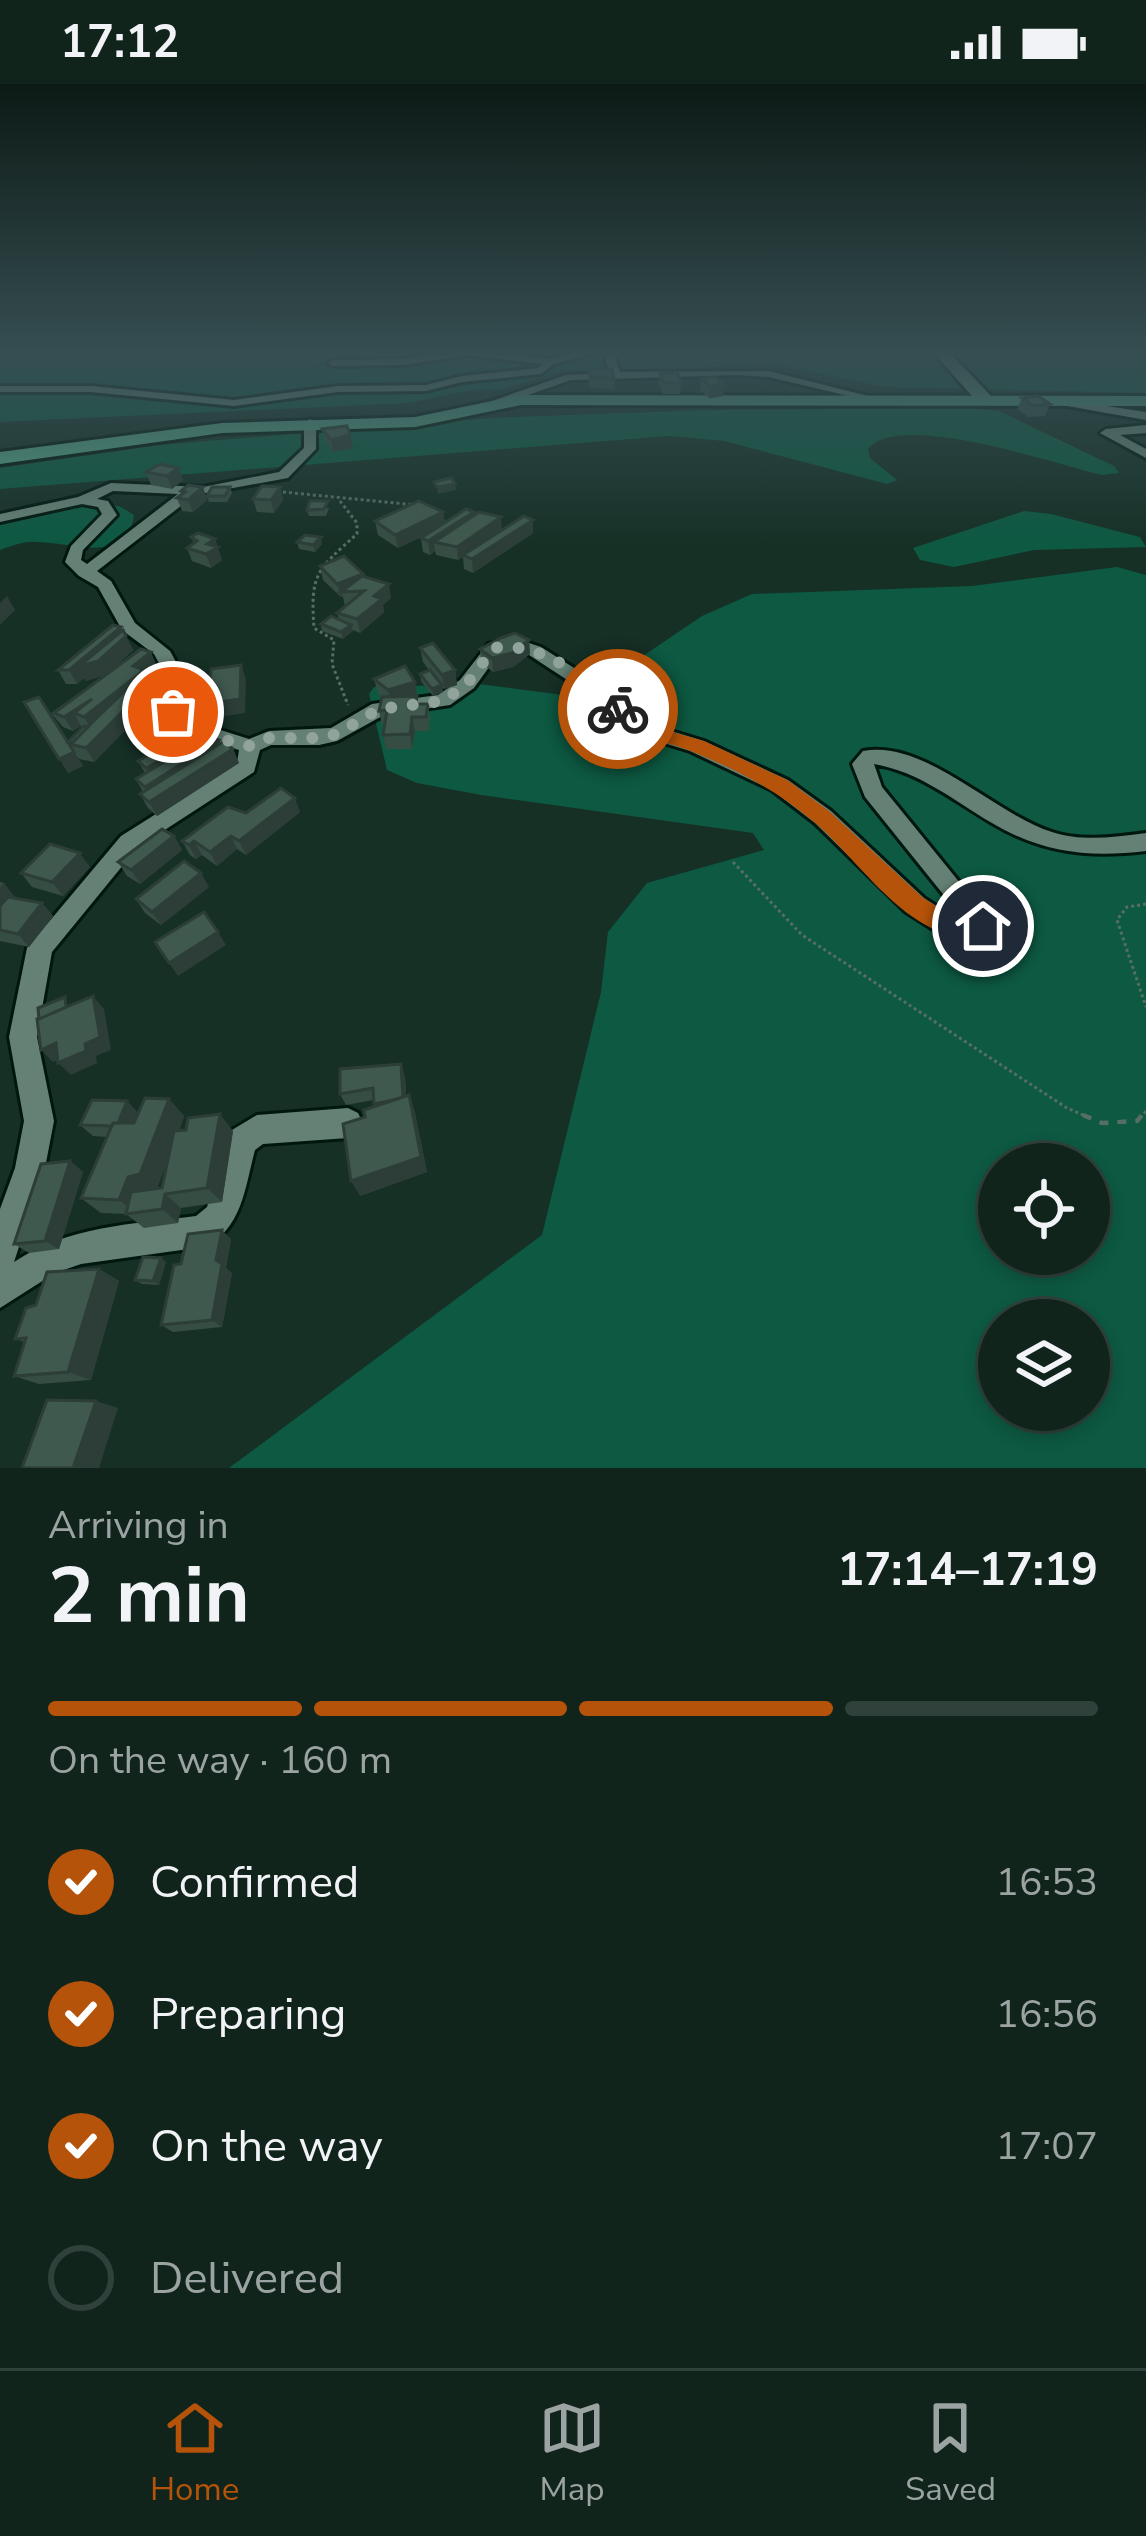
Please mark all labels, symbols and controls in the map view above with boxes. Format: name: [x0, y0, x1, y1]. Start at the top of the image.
text: 17:12: [60, 12, 179, 73]
courier: [558, 649, 678, 769]
pin: [122, 661, 224, 763]
icon: bike: [585, 676, 651, 742]
icon: bag: [140, 679, 206, 745]
pin: [932, 875, 1034, 977]
icon: home: [950, 893, 1016, 959]
map controls: [978, 1143, 1110, 1431]
button: locate: [978, 1143, 1110, 1275]
button: layers: [978, 1299, 1110, 1431]
text: Arriving in: [48, 1499, 229, 1552]
text: 17:14–17:19: [837, 1540, 1098, 1601]
text: 2 min: [48, 1543, 250, 1650]
text: On the way · 160 m: [48, 1734, 392, 1787]
icon: check: [48, 1849, 114, 1915]
text: Confirmed: [150, 1852, 359, 1913]
text: 16:53: [996, 1856, 1098, 1909]
icon: check: [48, 1981, 114, 2047]
text: Preparing: [150, 1984, 346, 2045]
text: 16:56: [996, 1988, 1098, 2041]
icon: check: [48, 2113, 114, 2179]
text: On the way: [150, 2116, 383, 2177]
text: 17:07: [996, 2120, 1098, 2173]
text: Delivered: [150, 2248, 344, 2309]
tab: Home: [150, 2395, 239, 2512]
tab: Map: [539, 2395, 605, 2512]
tab: Saved: [905, 2395, 996, 2512]

